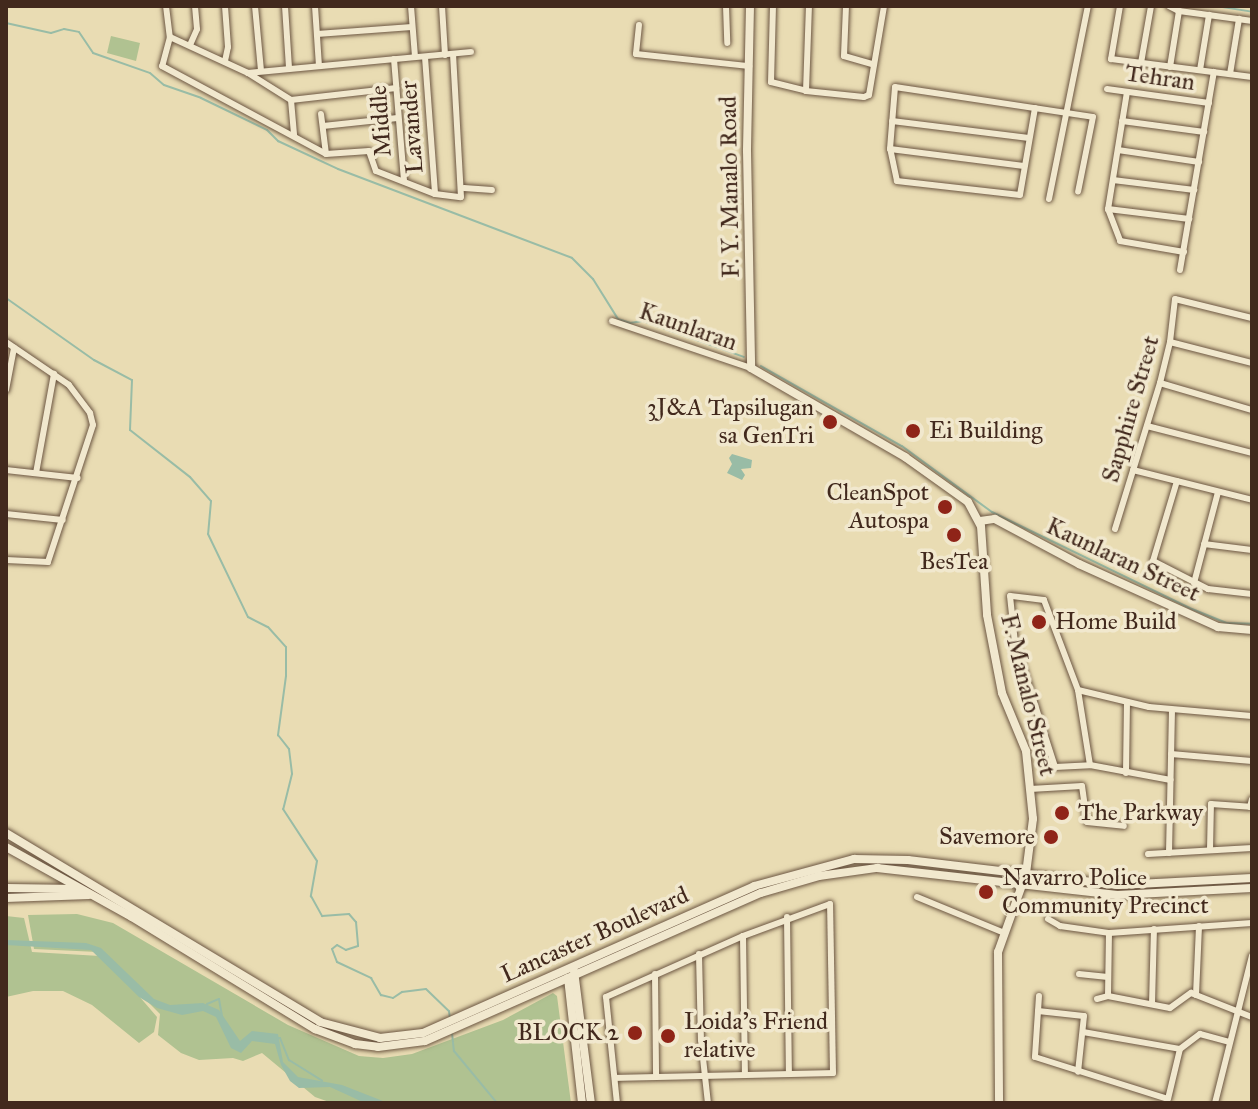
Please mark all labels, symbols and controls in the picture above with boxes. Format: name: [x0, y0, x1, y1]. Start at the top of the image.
street label: Tehran: [1123, 59, 1197, 97]
street label: Lavander: [394, 79, 430, 175]
street label: Middle: [364, 84, 398, 158]
street label: F. Y. Manalo Road: [714, 96, 746, 278]
street label: Kaunlaran: [635, 297, 741, 357]
street label: Sapphire Street: [1096, 332, 1166, 486]
place label: 3J&A Tapsilugan sa GenTri: [647, 394, 814, 450]
marker: 3J&A Tapsilugan sa GenTri: [821, 413, 839, 431]
place label: Ei Building: [929, 417, 1042, 445]
marker: Ei Building: [904, 422, 922, 440]
place label: CleanSpot Autospa: [827, 479, 929, 535]
marker: CleanSpot Autospa: [936, 498, 954, 516]
street label: Kaunlaran Street: [1041, 512, 1205, 608]
marker: BesTea: [945, 526, 963, 544]
place label: BesTea: [920, 548, 988, 576]
place label: Home Build: [1055, 608, 1177, 636]
street label: F. Manalo Street: [994, 611, 1062, 779]
marker: Home Build: [1030, 613, 1048, 631]
place label: The Parkway: [1078, 799, 1203, 827]
marker: The Parkway: [1053, 804, 1071, 822]
place label: Savemore: [939, 823, 1035, 851]
marker: Savemore: [1042, 828, 1060, 846]
place label: Navarro Police Community Precinct: [1002, 864, 1209, 920]
street label: Lancaster Boulevard: [497, 881, 693, 989]
marker: Navarro Police Community Precinct: [977, 883, 995, 901]
place label: Loida’s Friend relative: [684, 1008, 828, 1064]
place label: BLOCK 2: [517, 1019, 619, 1047]
marker: BLOCK 2: [626, 1024, 644, 1042]
marker: Loida’s Friend relative: [659, 1027, 677, 1045]

